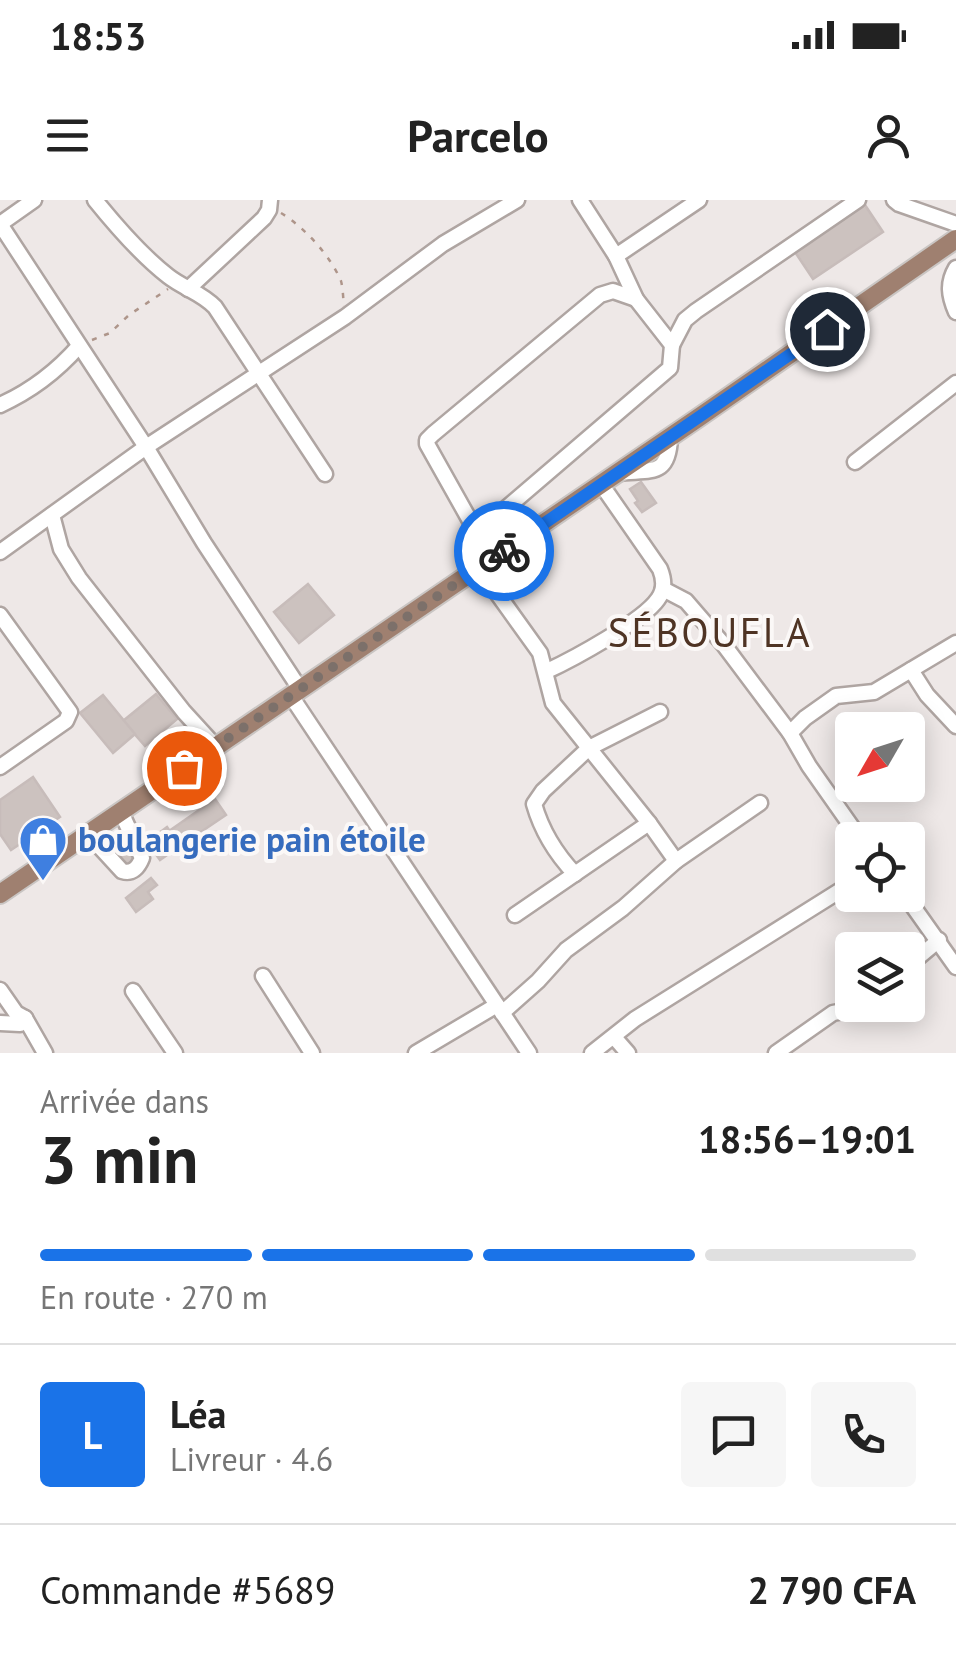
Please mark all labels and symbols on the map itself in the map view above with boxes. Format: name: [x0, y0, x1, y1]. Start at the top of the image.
pin: [785, 287, 870, 372]
courier: [454, 501, 554, 601]
district label: SÉBOUFLA: [608, 606, 812, 658]
north arrow: [835, 712, 925, 802]
pin: [142, 726, 227, 811]
shop icon: boulangerie pain étoile: [17, 814, 69, 882]
place label: boulangerie pain étoile: [78, 816, 426, 862]

